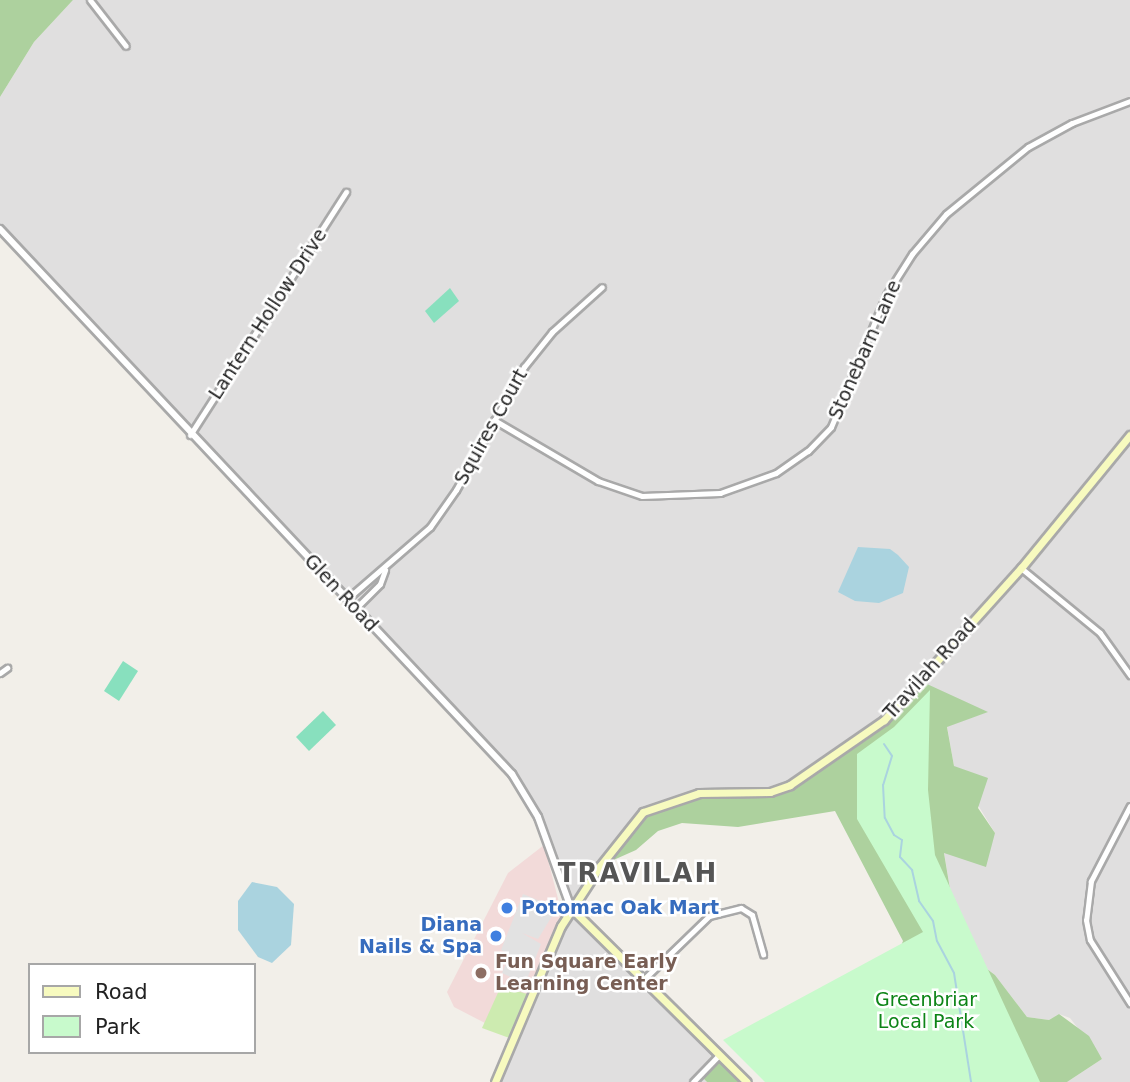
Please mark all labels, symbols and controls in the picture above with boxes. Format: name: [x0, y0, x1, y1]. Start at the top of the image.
street label: Lantern Hollow Drive: [204, 224, 332, 404]
street label: Stonebarn Lane: [824, 277, 906, 423]
street label: Squires Court: [450, 365, 532, 489]
street label: Glen Road: [299, 550, 383, 636]
street label: Travilah Road: [879, 614, 981, 724]
district label: TRAVILAH: [559, 858, 717, 890]
place label: Potomac Oak Mart: [521, 897, 719, 919]
marker: Potomac Oak Mart: [499, 900, 515, 916]
place label: Diana Nails & Spa: [359, 914, 482, 958]
marker: Diana Nails & Spa: [488, 928, 504, 944]
place label: Fun Square Early Learning Center: [495, 951, 677, 995]
legend: [28, 963, 256, 1054]
marker: Fun Square Early Learning Center: [473, 965, 489, 981]
text: Road: [95, 980, 148, 1004]
park label: Greenbriar Local Park: [875, 989, 977, 1033]
text: Park: [95, 1015, 140, 1039]

